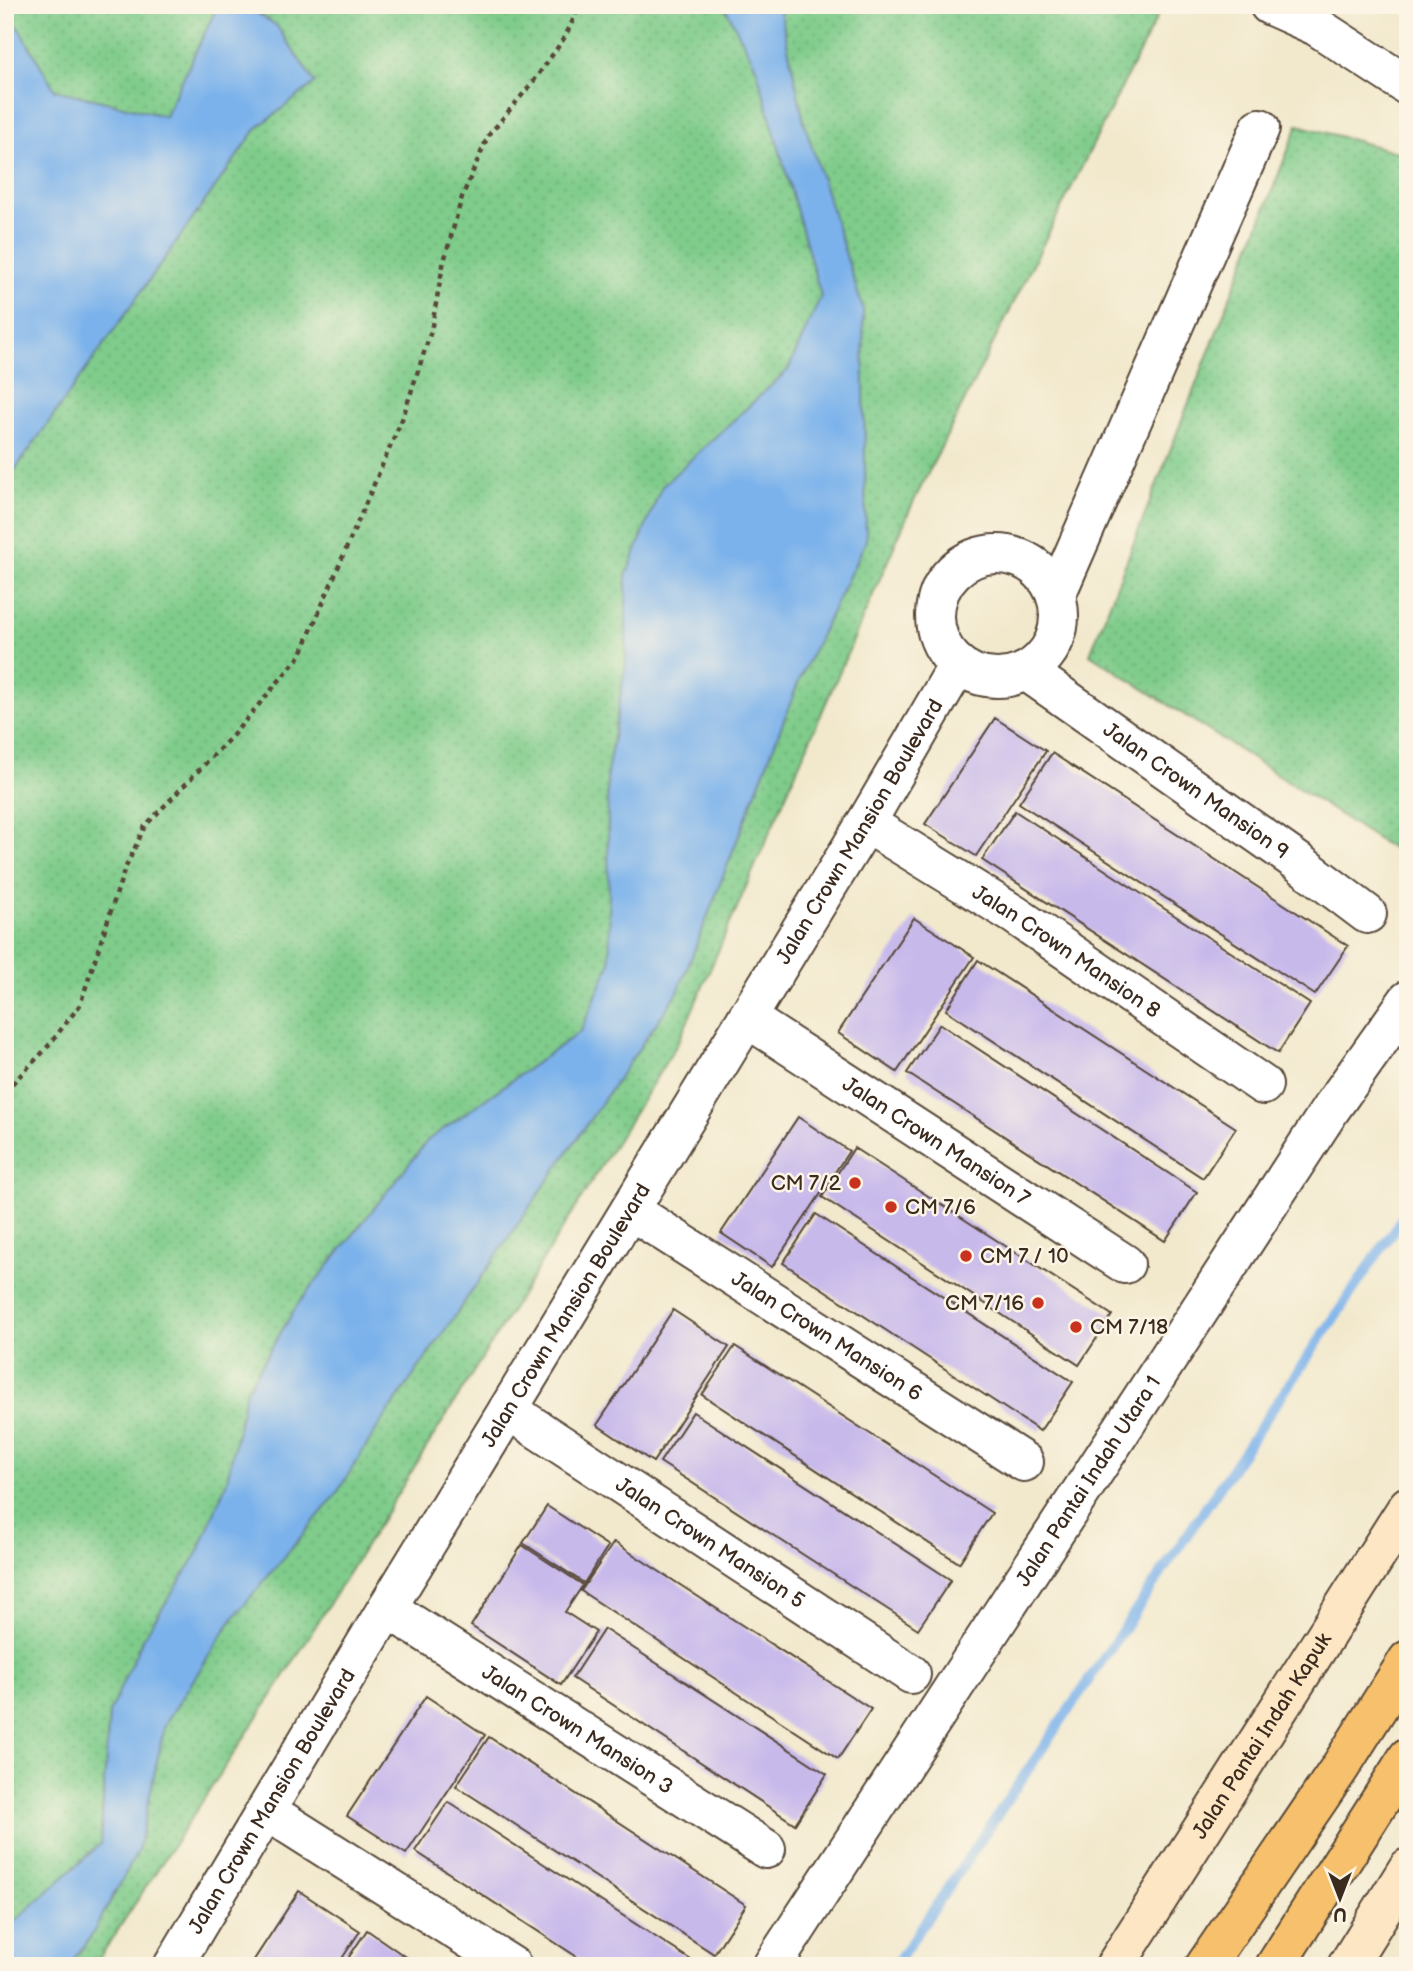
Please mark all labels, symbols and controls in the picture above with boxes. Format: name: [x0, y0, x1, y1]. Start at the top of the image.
street label: Jalan Crown Mansion Boulevard: [771, 694, 948, 969]
street label: Jalan Crown Mansion 9: [1099, 717, 1294, 864]
street label: Jalan Crown Mansion 8: [968, 879, 1165, 1023]
street label: Jalan Crown Mansion 7: [838, 1071, 1035, 1212]
place label: CM 7/2: [771, 1171, 842, 1196]
marker: CM 7/2: [847, 1175, 863, 1191]
street label: Jalan Crown Mansion Boulevard: [476, 1179, 656, 1452]
place label: CM 7/6: [905, 1195, 976, 1220]
marker: CM 7/6: [883, 1199, 899, 1215]
place label: CM 7 / 10: [980, 1244, 1069, 1269]
marker: CM 7 / 10: [958, 1248, 974, 1264]
street label: Jalan Crown Mansion 6: [727, 1266, 927, 1406]
place label: CM 7/16: [945, 1291, 1024, 1316]
marker: CM 7/16: [1030, 1295, 1046, 1311]
place label: CM 7/18: [1090, 1315, 1168, 1340]
marker: CM 7/18: [1068, 1319, 1084, 1335]
street label: Jalan Pantai Indah Utara 1: [1010, 1371, 1166, 1591]
street label: Jalan Crown Mansion 5: [611, 1472, 810, 1614]
street label: Jalan Pantai Indah Kapuk: [1187, 1627, 1337, 1844]
street label: Jalan Crown Mansion 3: [478, 1659, 678, 1799]
street label: Jalan Crown Mansion Boulevard: [183, 1664, 360, 1938]
north arrow: [1304, 1862, 1374, 1932]
text: U: [1333, 1902, 1347, 1925]

